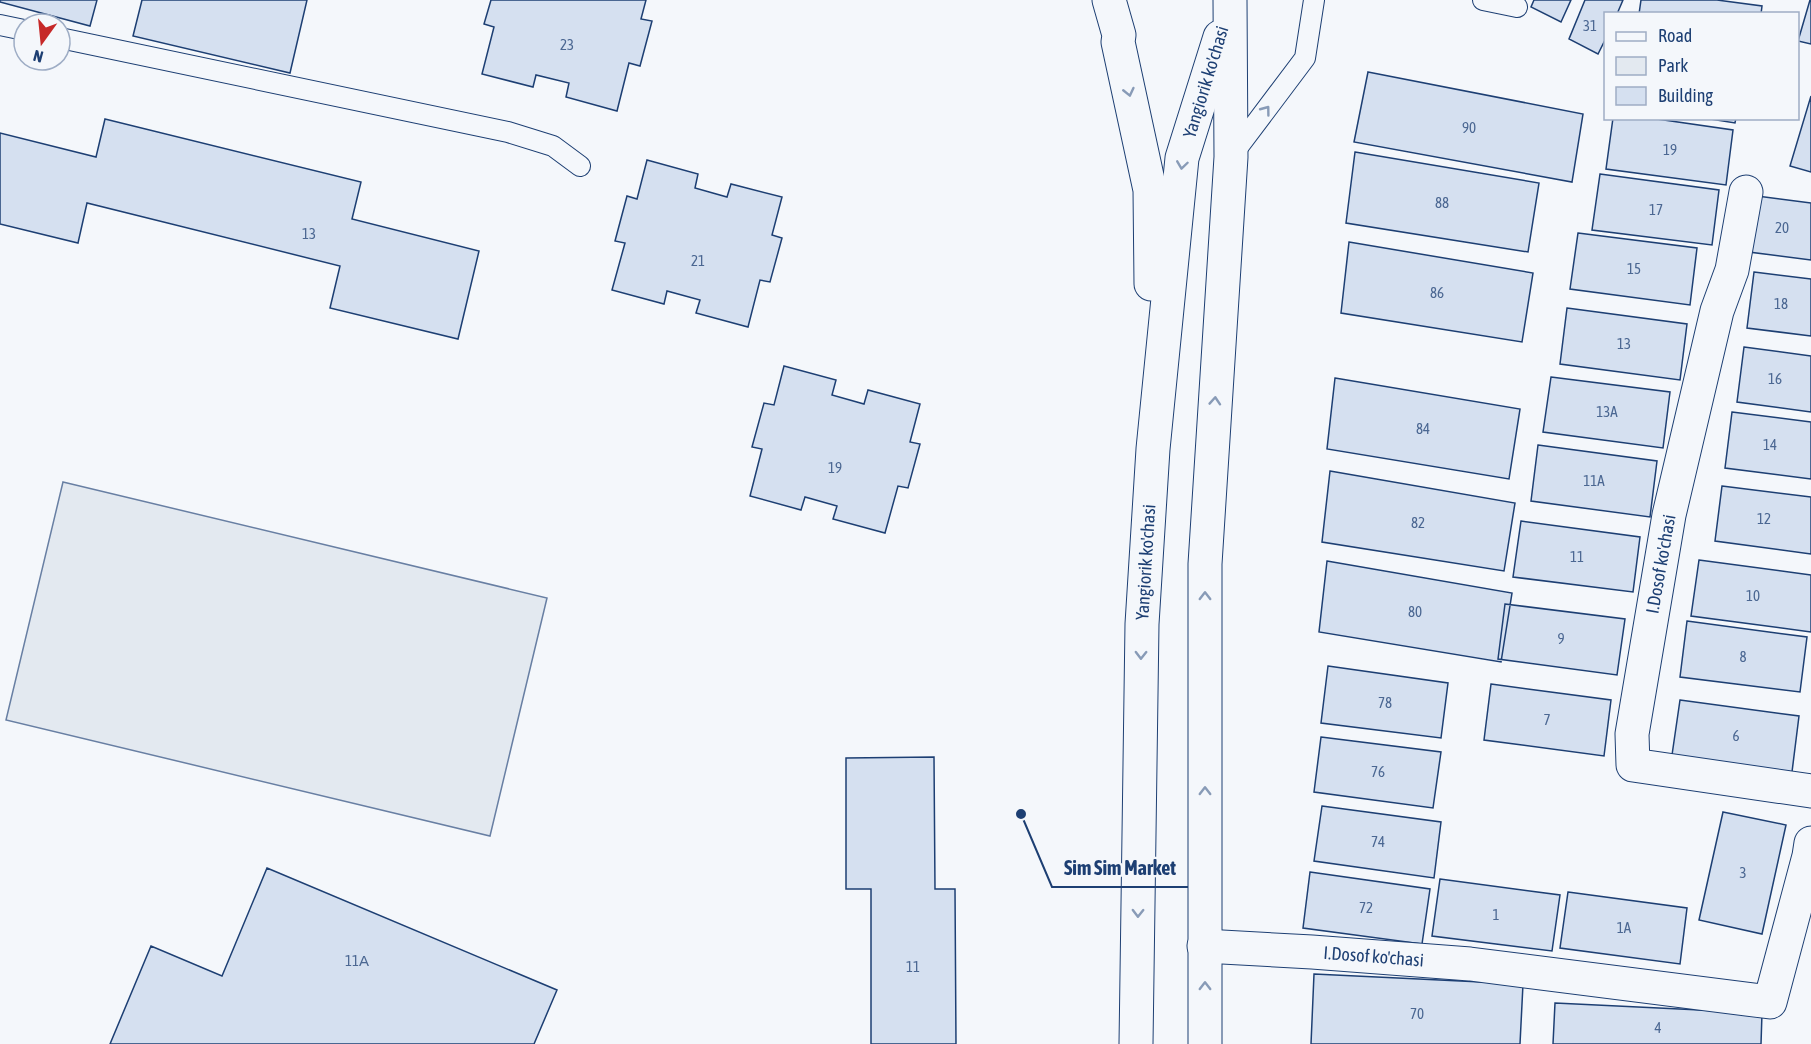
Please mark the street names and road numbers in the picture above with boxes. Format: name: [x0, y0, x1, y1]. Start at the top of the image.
street label: Yangiorik ko'chasi: [1179, 23, 1233, 140]
street label: Yangiorik ko'chasi: [1131, 504, 1160, 621]
street label: I.Dosof ko'chasi: [1641, 513, 1680, 615]
street label: I.Dosof ko'chasi: [1323, 942, 1425, 970]

